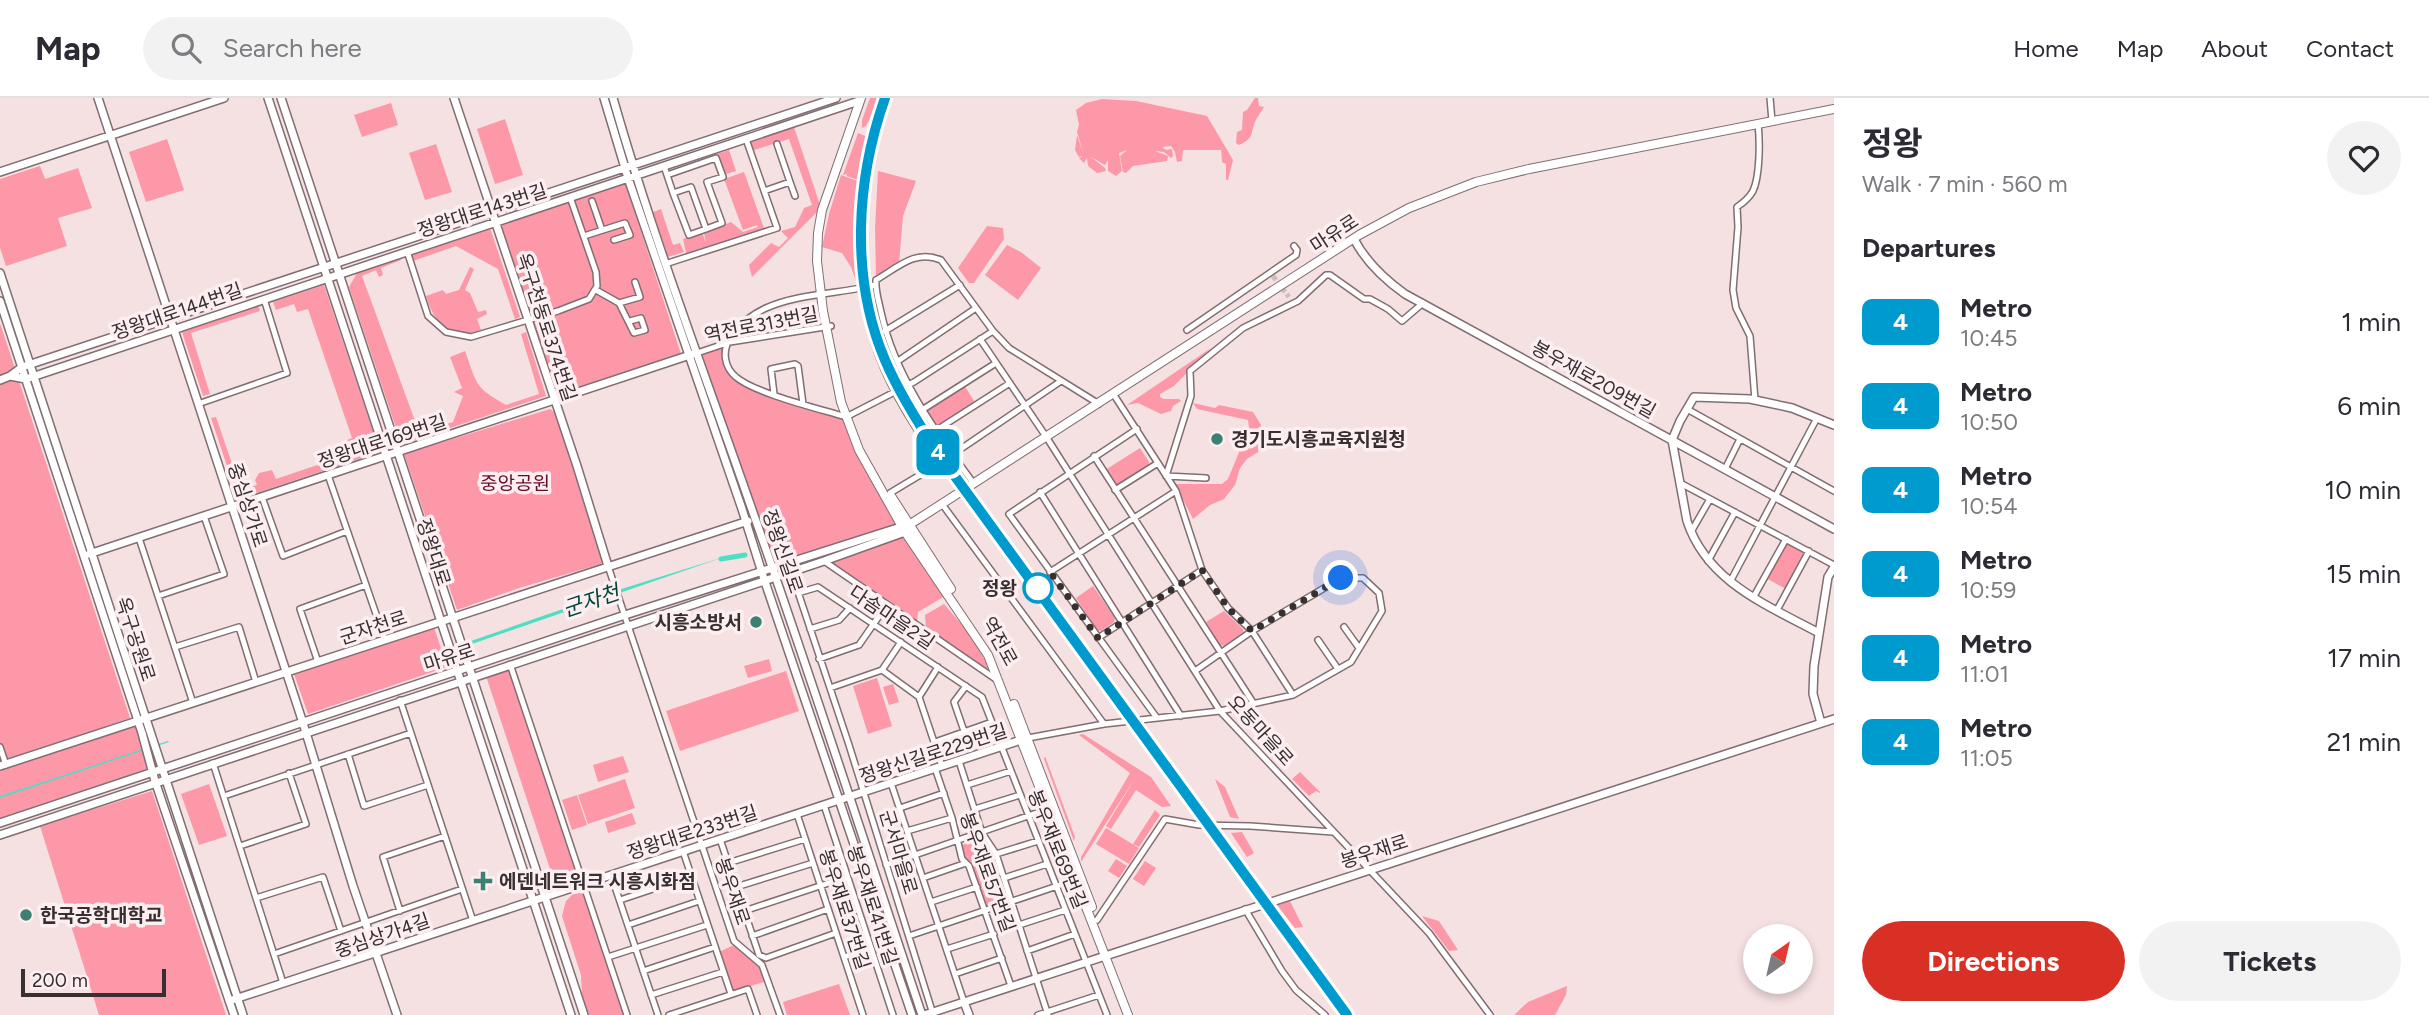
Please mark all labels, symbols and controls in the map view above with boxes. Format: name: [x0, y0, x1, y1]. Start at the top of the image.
search box: [143, 17, 633, 80]
text: Map: [35, 29, 101, 68]
icon: search: [167, 29, 205, 67]
text: Search here: [223, 32, 362, 64]
text: Home: [2013, 34, 2079, 63]
text: Map: [2117, 34, 2163, 63]
text: About: [2201, 34, 2268, 63]
text: Contact: [2306, 34, 2394, 63]
button: heart: [2327, 121, 2401, 195]
text: 정왕: [1862, 124, 1923, 163]
text: Walk · 7 min · 560 m: [1862, 170, 2068, 198]
street label: 정왕대로143번길: [414, 179, 550, 242]
street label: 마유로: [1306, 209, 1363, 257]
text: Departures: [1862, 232, 1996, 264]
street label: 옥구천동로374번길: [512, 250, 581, 404]
street label: 정왕대로144번길: [109, 278, 245, 345]
text: Metro: [1960, 292, 2032, 324]
street label: 역전로313번길: [702, 302, 820, 347]
text: 1 min: [2341, 306, 2401, 338]
text: 4: [1893, 307, 1908, 336]
text: 10:45: [1960, 324, 2018, 352]
street label: 봉우재로209번길: [1528, 336, 1660, 423]
text: Metro: [1960, 376, 2032, 408]
text: 6 min: [2337, 390, 2401, 422]
text: 4: [1893, 391, 1908, 420]
text: 10:50: [1960, 408, 2018, 436]
street label: 정왕대로169번길: [315, 410, 450, 473]
place label: 경기도시흥교육지원청: [1231, 428, 1406, 451]
line badge: 4: [915, 429, 961, 475]
marker: 경기도시흥교육지원청: [1209, 431, 1225, 447]
text: 4: [930, 437, 946, 466]
street label: 중심상가로: [223, 460, 272, 550]
text: Metro: [1960, 460, 2032, 492]
park label: 중앙공원: [480, 472, 550, 495]
text: 10 min: [2325, 474, 2401, 506]
text: 4: [1893, 475, 1908, 504]
text: 10:54: [1960, 492, 2018, 520]
street label: 정왕신길로: [757, 506, 808, 596]
street label: 정왕대로: [412, 515, 455, 589]
text: Metro: [1960, 544, 2032, 576]
text: 15 min: [2326, 558, 2401, 590]
text: 4: [1893, 559, 1908, 588]
your location: [1323, 560, 1358, 595]
marker: 정왕: [1023, 573, 1053, 603]
text: 10:59: [1960, 576, 2016, 604]
place label: 정왕: [982, 577, 1017, 600]
water label: 군자천: [559, 578, 625, 622]
street label: 다솜마을2길: [845, 580, 939, 654]
street label: 옥구공원로: [111, 594, 160, 684]
street label: 군자천로: [336, 606, 410, 649]
place label: 시흥소방서: [655, 611, 742, 634]
street label: 역전로: [977, 613, 1022, 670]
marker: 시흥소방서: [748, 614, 764, 630]
text: Metro: [1960, 628, 2032, 660]
street label: 마유로: [421, 638, 478, 677]
text: 17 min: [2327, 642, 2401, 674]
text: 4: [1893, 643, 1908, 672]
text: 11:01: [1960, 660, 2009, 688]
street label: 오동마을로: [1223, 690, 1298, 771]
text: Metro: [1960, 712, 2032, 744]
street label: 정왕신길로229번길: [856, 719, 1010, 788]
text: 21 min: [2327, 726, 2401, 758]
text: 4: [1893, 727, 1908, 756]
text: 11:05: [1960, 744, 2013, 772]
street label: 봉우재로69번길: [1023, 786, 1092, 912]
street label: 정왕대로233번길: [624, 800, 760, 864]
street label: 군서마을로: [875, 807, 922, 897]
street label: 봉우재로57번길: [955, 809, 1020, 935]
street label: 봉우재로: [1337, 830, 1411, 873]
street label: 봉우재로41번길: [842, 842, 903, 968]
street label: 봉우재로37번길: [814, 846, 875, 972]
street label: 봉우재로: [710, 854, 755, 928]
place label: 에덴네트워크 시흥시화점: [499, 870, 696, 893]
marker: 에덴네트워크 시흥시화점: [473, 871, 493, 891]
place label: 한국공학대학교: [40, 904, 162, 927]
marker: 한국공학대학교: [18, 907, 34, 923]
street label: 중심상가4길: [332, 908, 433, 962]
button: Directions: [1862, 921, 2125, 1001]
button: Tickets: [2139, 921, 2401, 1001]
north arrow: [1743, 924, 1813, 994]
map controls: [1743, 924, 1813, 994]
scale bar: [21, 966, 166, 998]
text: 200 m: [32, 969, 88, 992]

